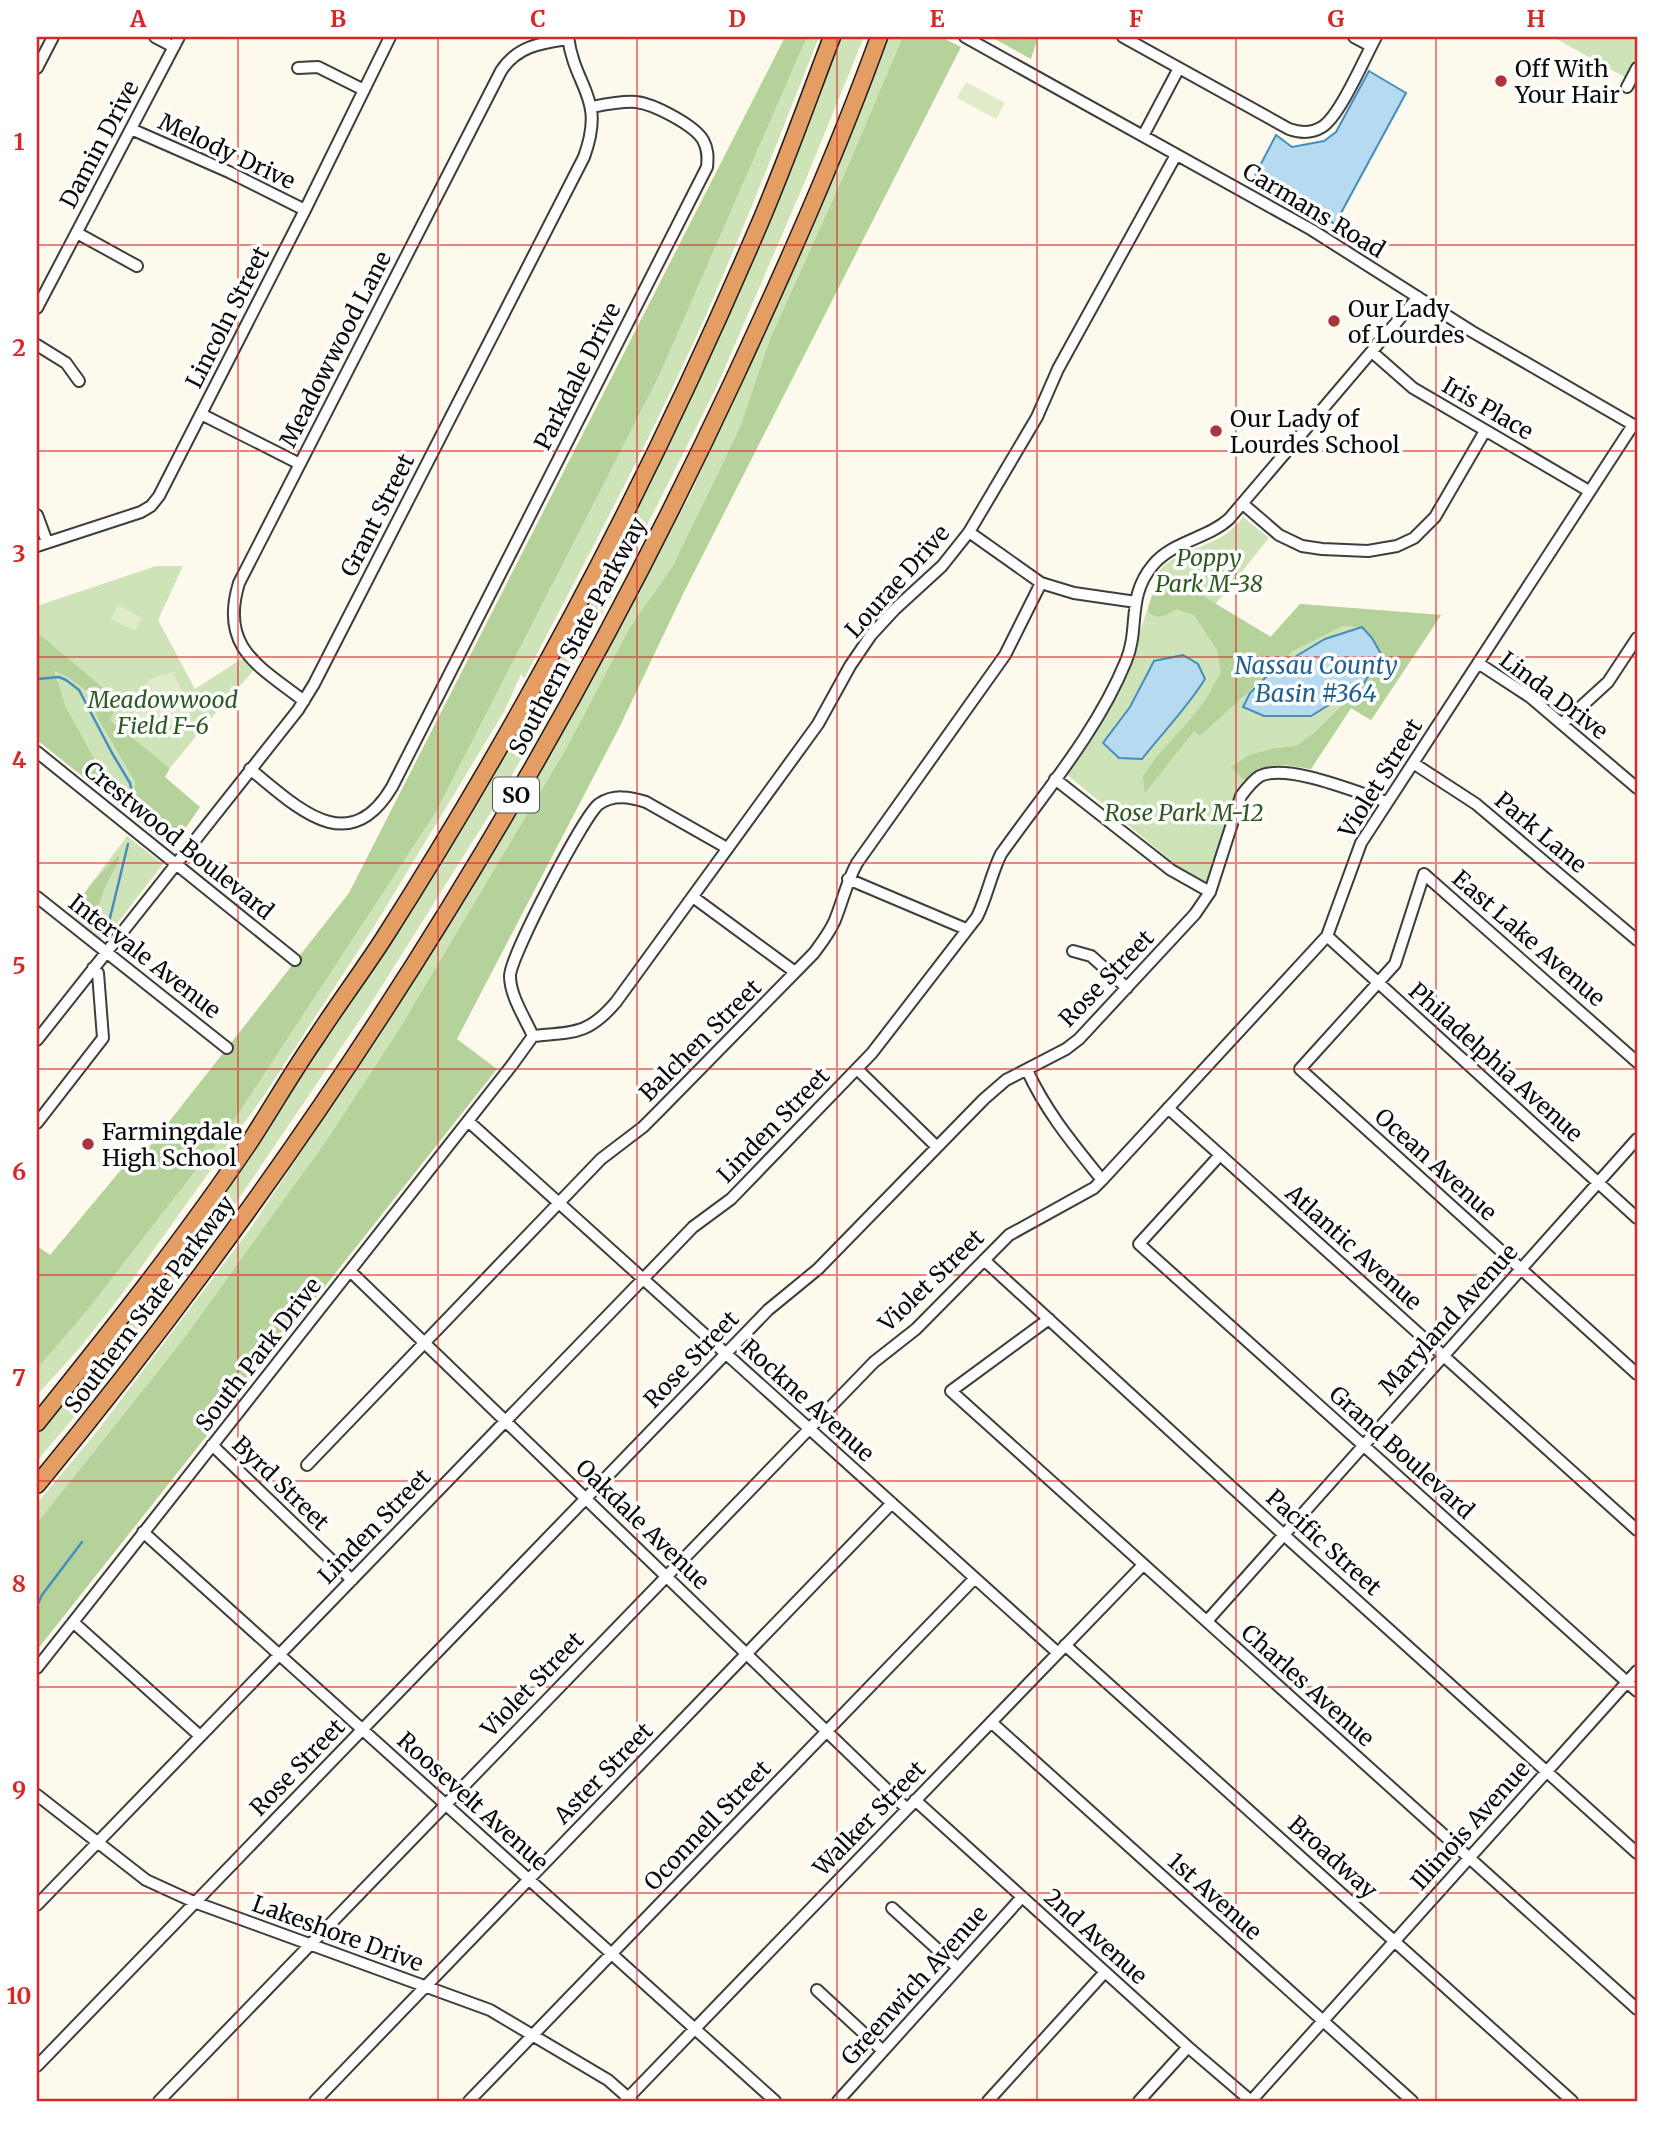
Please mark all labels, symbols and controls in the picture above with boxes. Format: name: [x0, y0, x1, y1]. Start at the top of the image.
text: A: [129, 4, 147, 33]
text: B: [330, 4, 346, 33]
text: C: [530, 4, 546, 33]
text: D: [728, 4, 746, 33]
text: E: [929, 4, 945, 33]
text: F: [1129, 4, 1143, 33]
text: G: [1328, 4, 1345, 33]
text: H: [1527, 4, 1546, 33]
place label: Off With Your Hair: [1514, 54, 1620, 109]
marker: Off With Your Hair: [1493, 73, 1509, 89]
street label: Damin Drive: [53, 75, 145, 213]
street label: Melody Drive: [154, 107, 300, 195]
text: 1: [14, 127, 25, 156]
street label: Carmans Road: [1238, 156, 1391, 264]
street label: Lincoln Street: [179, 241, 275, 393]
street label: Meadowwood Lane: [273, 246, 397, 452]
place label: Our Lady of Lourdes: [1348, 294, 1465, 349]
street label: Parkdale Drive: [527, 297, 627, 455]
marker: Our Lady of Lourdes: [1326, 313, 1342, 329]
text: 2: [12, 333, 26, 362]
street label: Iris Place: [1437, 370, 1539, 446]
place label: Our Lady of Lourdes School: [1230, 404, 1400, 459]
marker: Our Lady of Lourdes School: [1208, 423, 1224, 439]
street label: Grant Street: [334, 449, 420, 581]
street label: Southern State Parkway: [502, 512, 652, 760]
street label: Lourae Drive: [839, 519, 955, 643]
text: 3: [12, 539, 26, 568]
park label: Poppy Park M-38: [1155, 543, 1263, 598]
street label: Linda Drive: [1494, 645, 1614, 745]
water label: Nassau County Basin #364: [1234, 650, 1398, 709]
park label: Meadowwood Field F-6: [87, 685, 239, 740]
street label: Violet Street: [1331, 713, 1428, 844]
text: 4: [12, 745, 27, 774]
street label: Crestwood Boulevard: [78, 755, 280, 926]
road number: SO: [493, 778, 539, 812]
street label: Park Lane: [1489, 785, 1593, 879]
park label: Rose Park M-12: [1104, 798, 1264, 827]
street label: East Lake Avenue: [1447, 864, 1611, 1012]
street label: Intervale Avenue: [63, 888, 227, 1024]
street label: Rose Street: [1053, 923, 1159, 1033]
text: 5: [12, 951, 26, 980]
street label: Balchen Street: [633, 973, 767, 1107]
street label: Philadelphia Avenue: [1403, 976, 1589, 1148]
street label: Linden Street: [711, 1061, 835, 1189]
street label: Ocean Avenue: [1369, 1102, 1503, 1226]
place label: Farmingdale High School: [102, 1117, 242, 1172]
marker: Farmingdale High School: [80, 1136, 96, 1152]
text: 6: [12, 1157, 26, 1186]
street label: Atlantic Avenue: [1279, 1178, 1428, 1316]
street label: Southern State Parkway: [58, 1189, 241, 1419]
street label: Violet Street: [872, 1223, 990, 1338]
street label: Maryland Avenue: [1373, 1237, 1523, 1401]
street label: South Park Drive: [189, 1271, 327, 1437]
street label: Rose Street: [638, 1304, 744, 1414]
street label: Rockne Avenue: [735, 1333, 881, 1467]
text: 7: [12, 1363, 26, 1392]
street label: Grand Boulevard: [1324, 1379, 1481, 1525]
street label: Byrd Street: [227, 1430, 335, 1536]
street label: Oakdale Avenue: [570, 1453, 716, 1595]
street label: Linden Street: [312, 1462, 436, 1590]
street label: Pacific Street: [1260, 1483, 1388, 1601]
text: 8: [12, 1569, 26, 1598]
street label: Charles Avenue: [1235, 1618, 1381, 1752]
street label: Violet Street: [474, 1625, 589, 1743]
street label: Rose Street: [244, 1712, 350, 1822]
street label: Aster Street: [547, 1716, 658, 1830]
street label: Roosevelt Avenue: [391, 1725, 555, 1877]
street label: Oconnell Street: [638, 1754, 776, 1896]
street label: Walker Street: [806, 1754, 931, 1882]
street label: Illinois Avenue: [1404, 1754, 1536, 1896]
text: 9: [12, 1775, 26, 1804]
street label: Broadway: [1283, 1810, 1384, 1905]
street label: 1st Avenue: [1162, 1846, 1268, 1946]
street label: 2nd Avenue: [1038, 1882, 1154, 1990]
street label: Lakeshore Drive: [249, 1889, 427, 1977]
street label: Greenwich Avenue: [835, 1899, 993, 2071]
text: 10: [7, 1981, 31, 2010]

